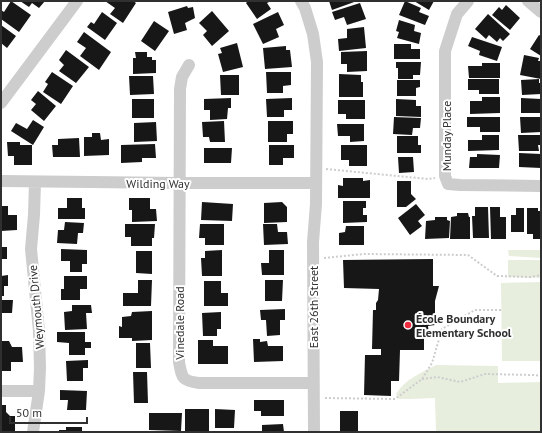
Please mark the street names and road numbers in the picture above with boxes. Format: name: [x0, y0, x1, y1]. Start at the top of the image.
street label: Munday Place: [439, 101, 454, 171]
street label: Wilding Way: [126, 176, 190, 191]
street label: Weymouth Drive: [25, 264, 47, 350]
street label: East 26th Street: [306, 266, 321, 348]
street label: Vinedale Road: [172, 286, 187, 361]

